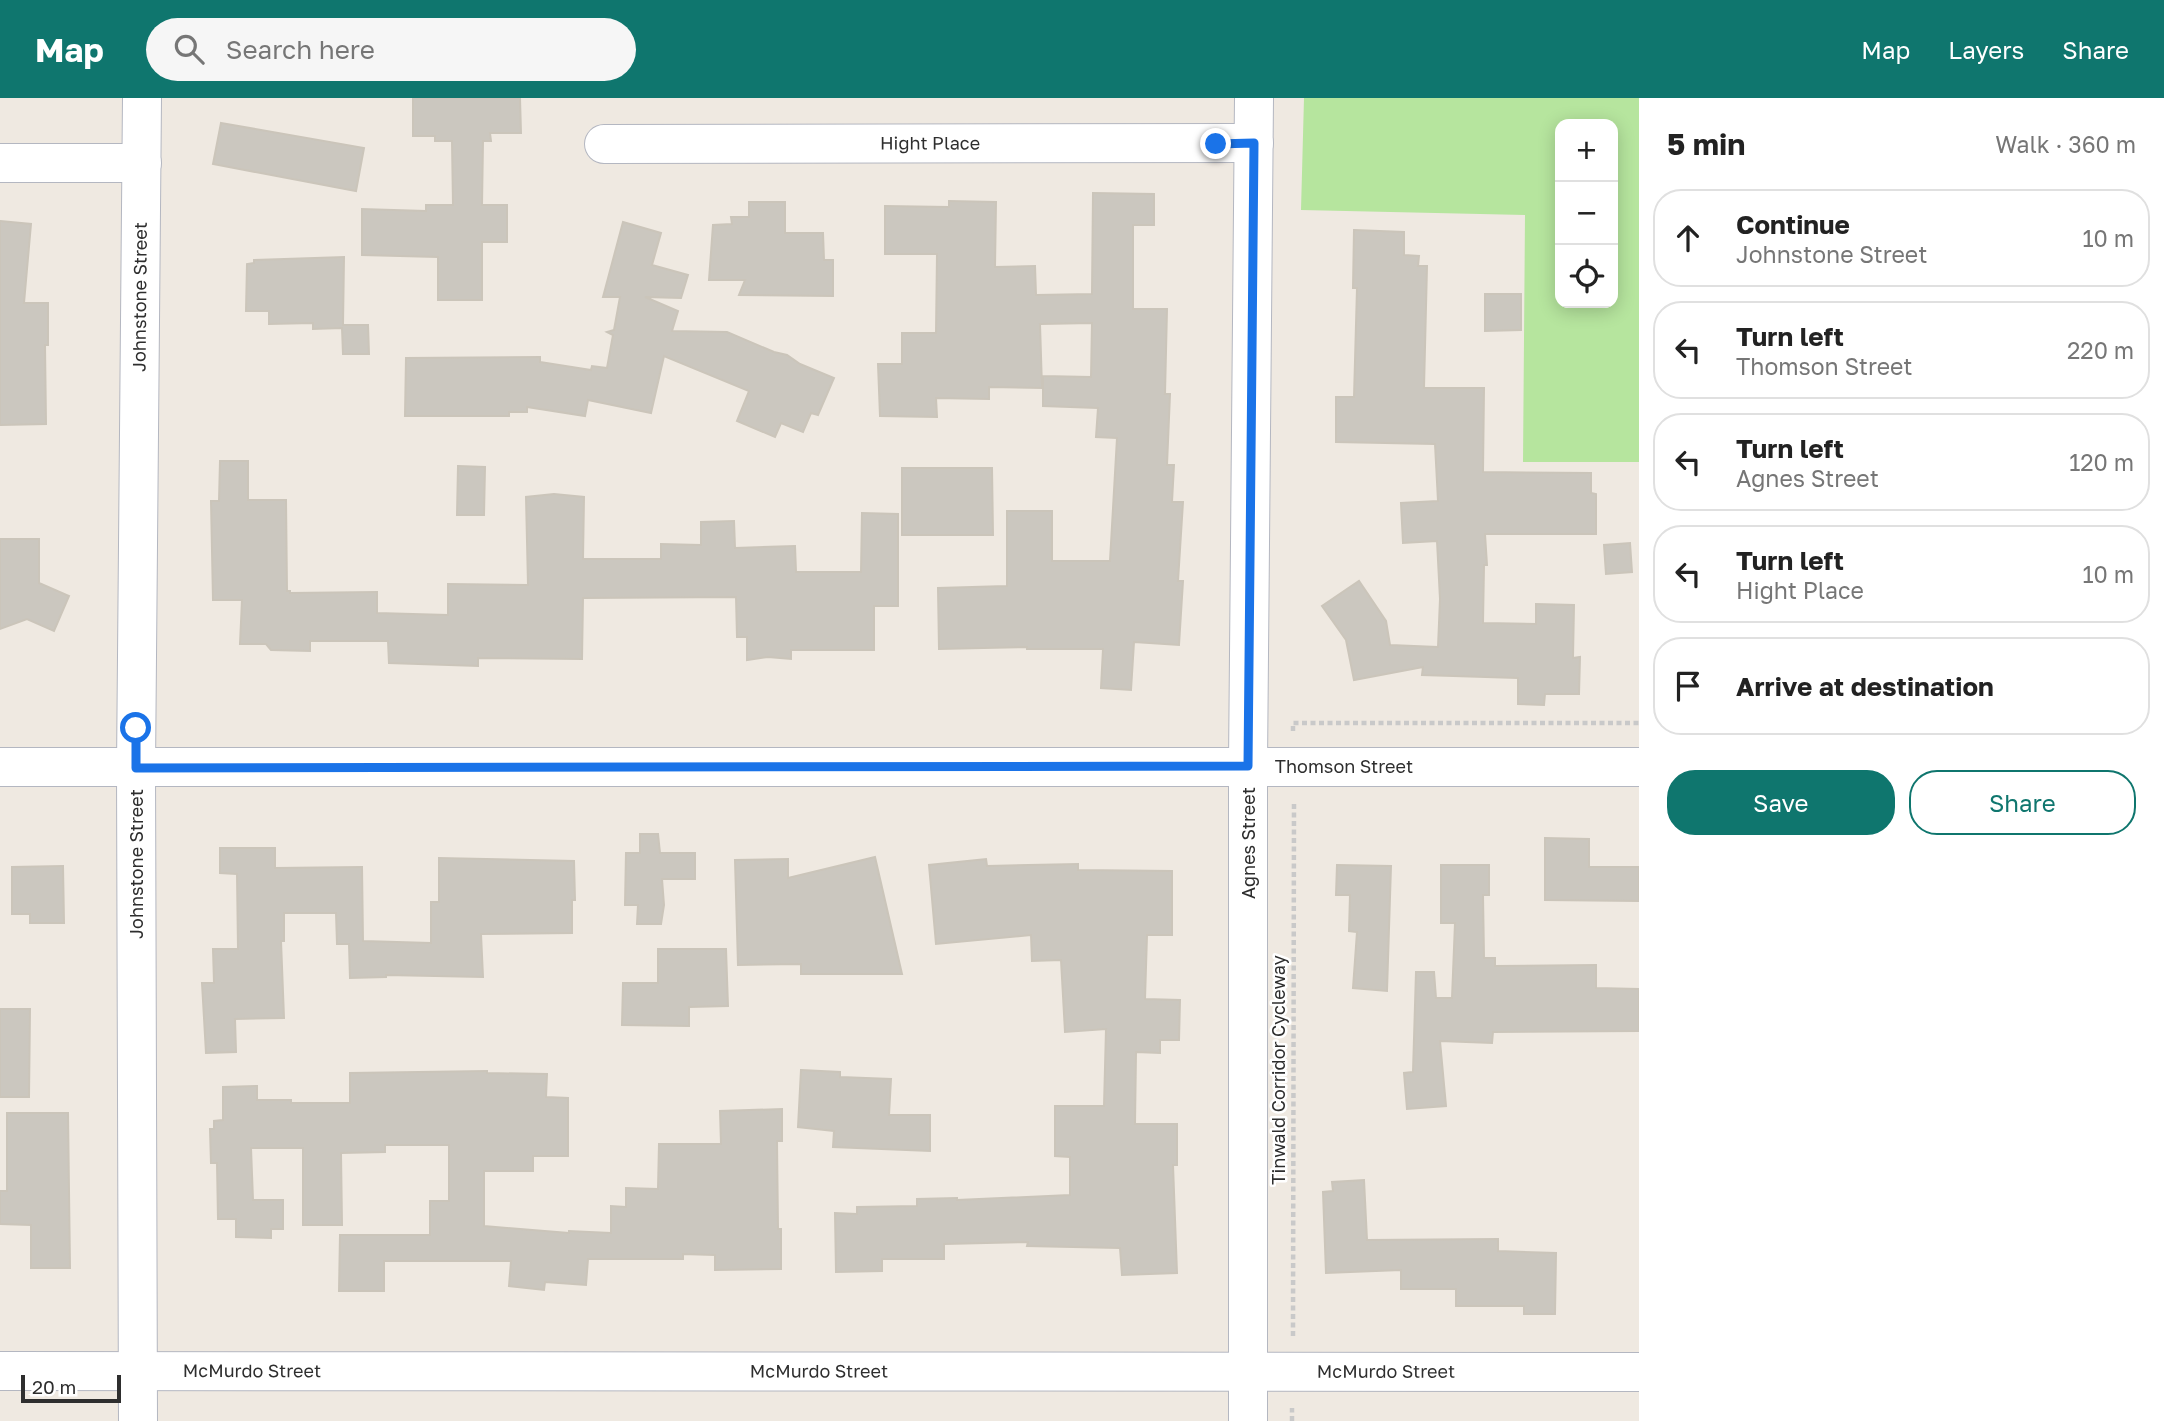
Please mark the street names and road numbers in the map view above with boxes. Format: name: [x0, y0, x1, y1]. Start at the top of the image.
street label: Hight Place: [880, 131, 980, 154]
street label: Johnstone Street: [128, 222, 151, 372]
street label: Thomson Street: [1275, 755, 1413, 777]
street label: Agnes Street: [1237, 787, 1259, 899]
street label: Johnstone Street: [125, 789, 147, 939]
street label: Tinwald Corridor Cycleway: [1267, 955, 1289, 1185]
street label: McMurdo Street: [183, 1359, 321, 1381]
street label: McMurdo Street: [750, 1359, 888, 1382]
street label: McMurdo Street: [1317, 1360, 1455, 1382]

